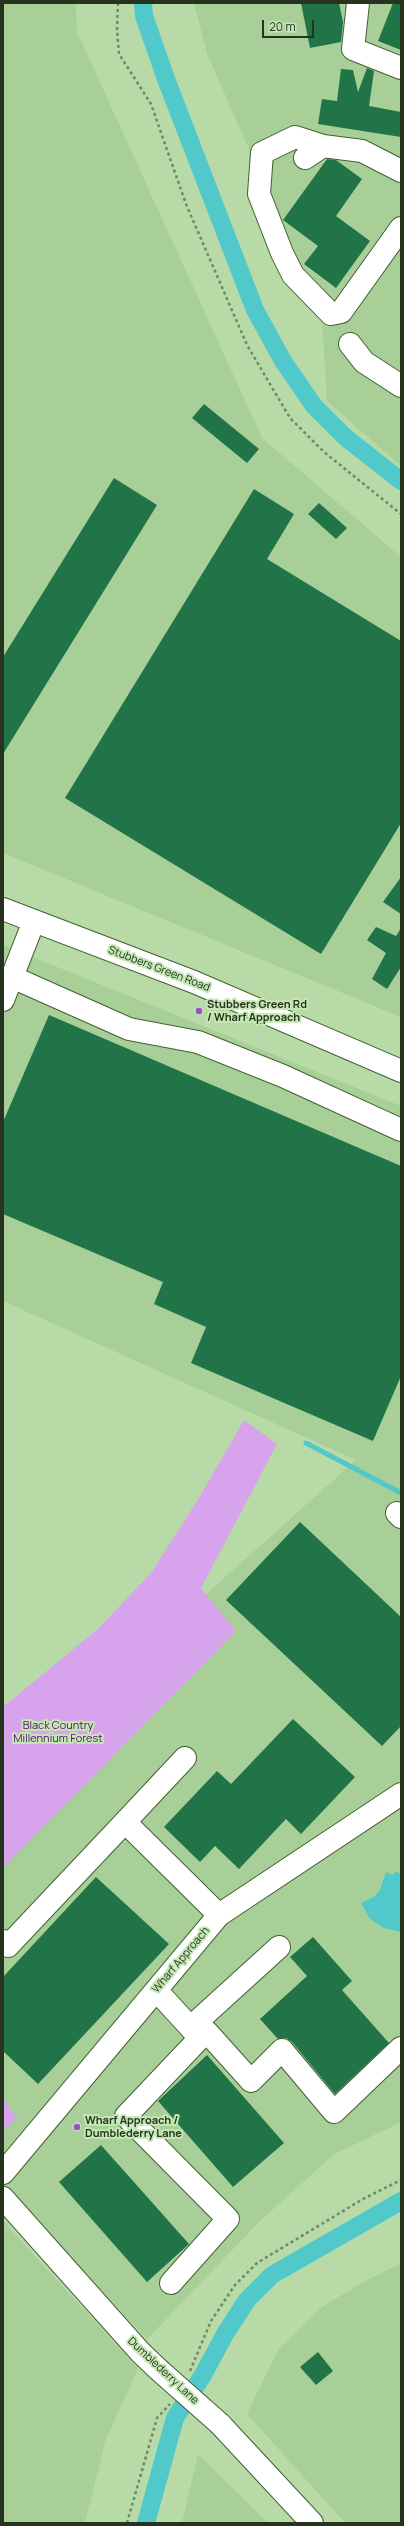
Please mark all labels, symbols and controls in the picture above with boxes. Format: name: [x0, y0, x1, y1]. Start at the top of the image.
scale bar: [264, 12, 316, 38]
text: 20 m: [269, 18, 296, 35]
street label: Stubbers Green Road: [106, 943, 212, 995]
place label: Stubbers Green Rd / Wharf Approach: [207, 998, 307, 1024]
marker: Stubbers Green Rd / Wharf Approach: [194, 1006, 204, 1016]
park label: Black Country Millennium Forest: [13, 1719, 103, 1745]
street label: Wharf Approach: [150, 1924, 212, 1996]
place label: Wharf Approach / Dumblederry Lane: [85, 2114, 182, 2140]
marker: Wharf Approach / Dumblederry Lane: [72, 2122, 82, 2132]
street label: Dumblederry Lane: [125, 2335, 201, 2407]

